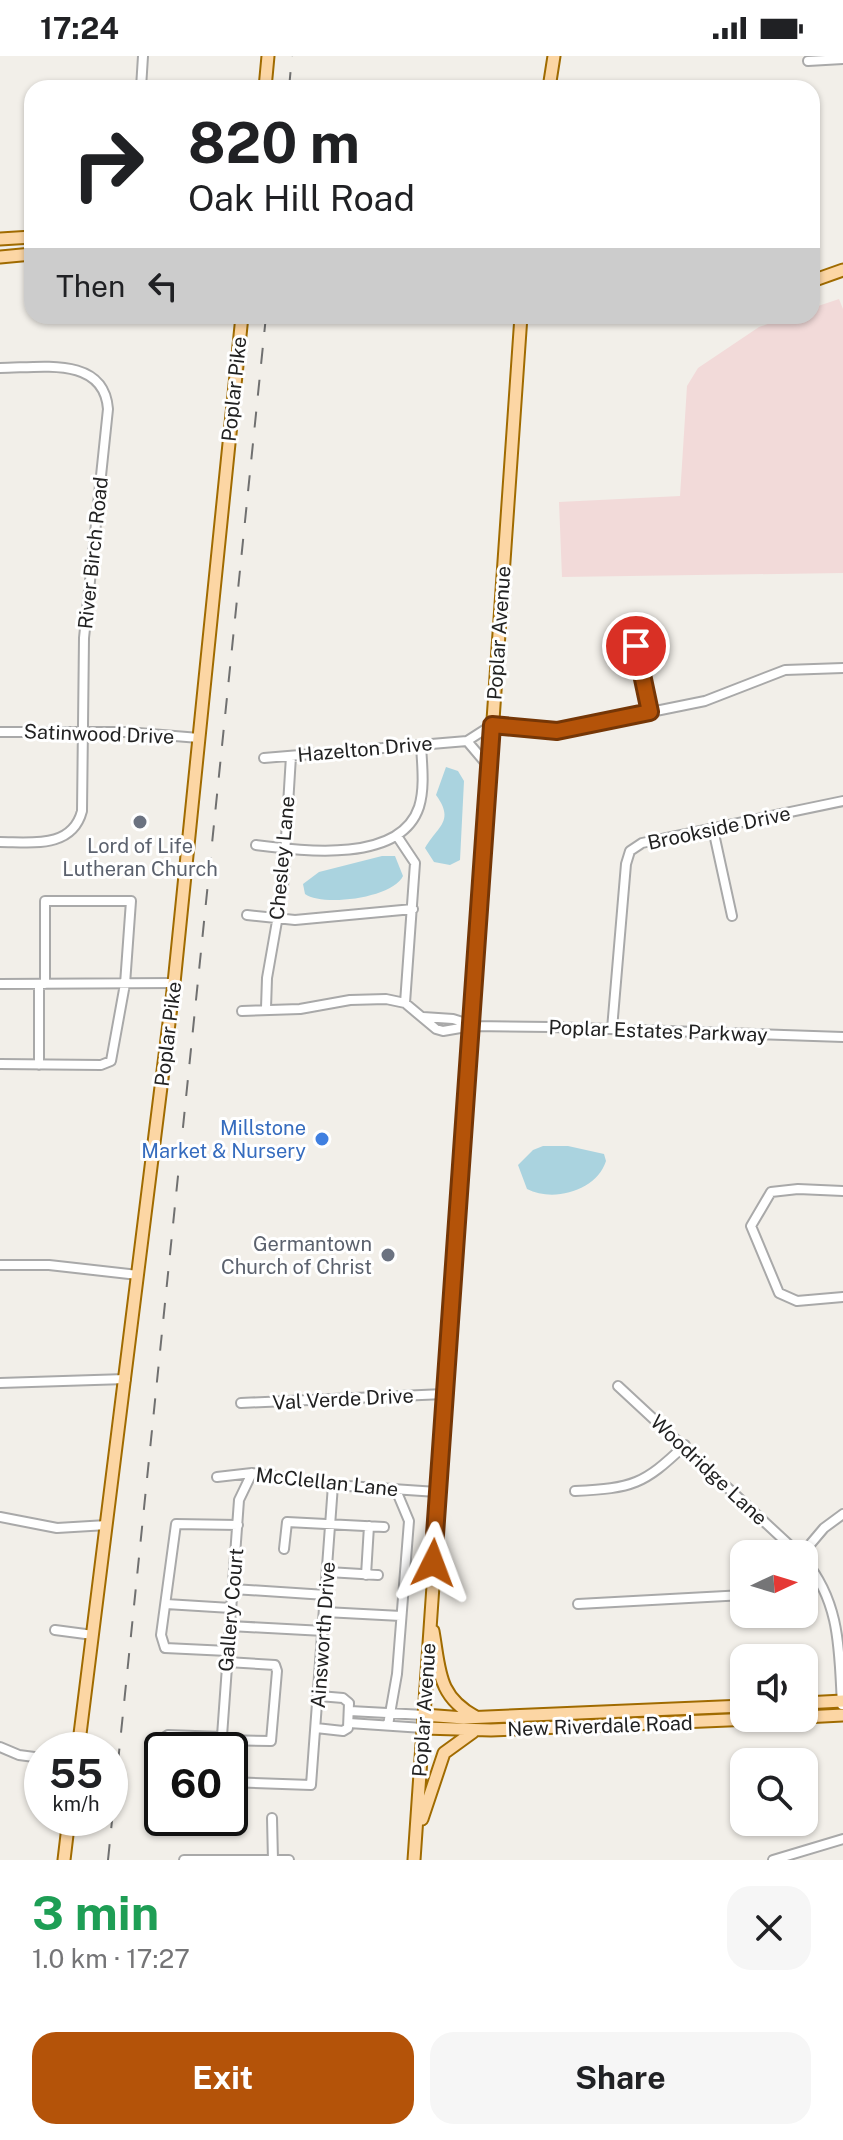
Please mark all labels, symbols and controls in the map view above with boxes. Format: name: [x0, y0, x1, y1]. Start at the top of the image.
text: 17:24: [40, 10, 119, 46]
text: 820 m: [188, 110, 360, 176]
icon: right: [56, 112, 160, 216]
text: Oak Hill Road: [188, 177, 415, 219]
icon: left: [141, 264, 185, 308]
text: Then: [56, 268, 125, 304]
street label: Poplar Pike: [217, 335, 251, 443]
street label: River Birch Road: [73, 476, 113, 630]
street label: Poplar Avenue: [482, 565, 516, 701]
pin: [602, 612, 670, 680]
icon: arrive: [614, 624, 658, 668]
street label: Satinwood Drive: [23, 719, 175, 749]
street label: Hazelton Drive: [296, 731, 434, 767]
street label: Chesley Lane: [265, 795, 299, 921]
street label: Brookside Drive: [645, 801, 793, 855]
marker: Lord of Life Lutheran Church: [131, 813, 149, 831]
place label: Lord of Life Lutheran Church: [62, 834, 218, 881]
street label: Poplar Pike: [150, 980, 186, 1088]
street label: Poplar Estates Parkway: [548, 1015, 768, 1047]
place label: Millstone Market & Nursery: [141, 1116, 306, 1163]
marker: Millstone Market & Nursery: [313, 1130, 331, 1148]
place label: Germantown Church of Christ: [221, 1232, 372, 1279]
marker: Germantown Church of Christ: [379, 1246, 397, 1264]
street label: Val Verde Drive: [272, 1383, 414, 1415]
street label: Woodridge Lane: [646, 1410, 772, 1530]
street label: McClellan Lane: [254, 1463, 400, 1501]
position arrow: [391, 1521, 475, 1605]
north arrow: [730, 1540, 818, 1628]
map controls: [730, 1540, 818, 1836]
street label: Gallery Court: [214, 1547, 248, 1673]
street label: Ainsworth Drive: [306, 1561, 340, 1709]
street label: Poplar Avenue: [407, 1642, 441, 1778]
button: sound: [730, 1644, 818, 1732]
street label: New Riverdale Road: [507, 1711, 693, 1741]
speed limit sign: 60: [144, 1732, 248, 1836]
button: search: [730, 1748, 818, 1836]
text: 55: [49, 1750, 103, 1797]
text: km/h: [52, 1792, 100, 1816]
text: 3 min: [32, 1884, 159, 1941]
button: close: [727, 1886, 811, 1970]
text: 1.0 km · 17:27: [32, 1943, 190, 1974]
button: Exit: [32, 2032, 414, 2124]
button: Share: [430, 2032, 811, 2124]

